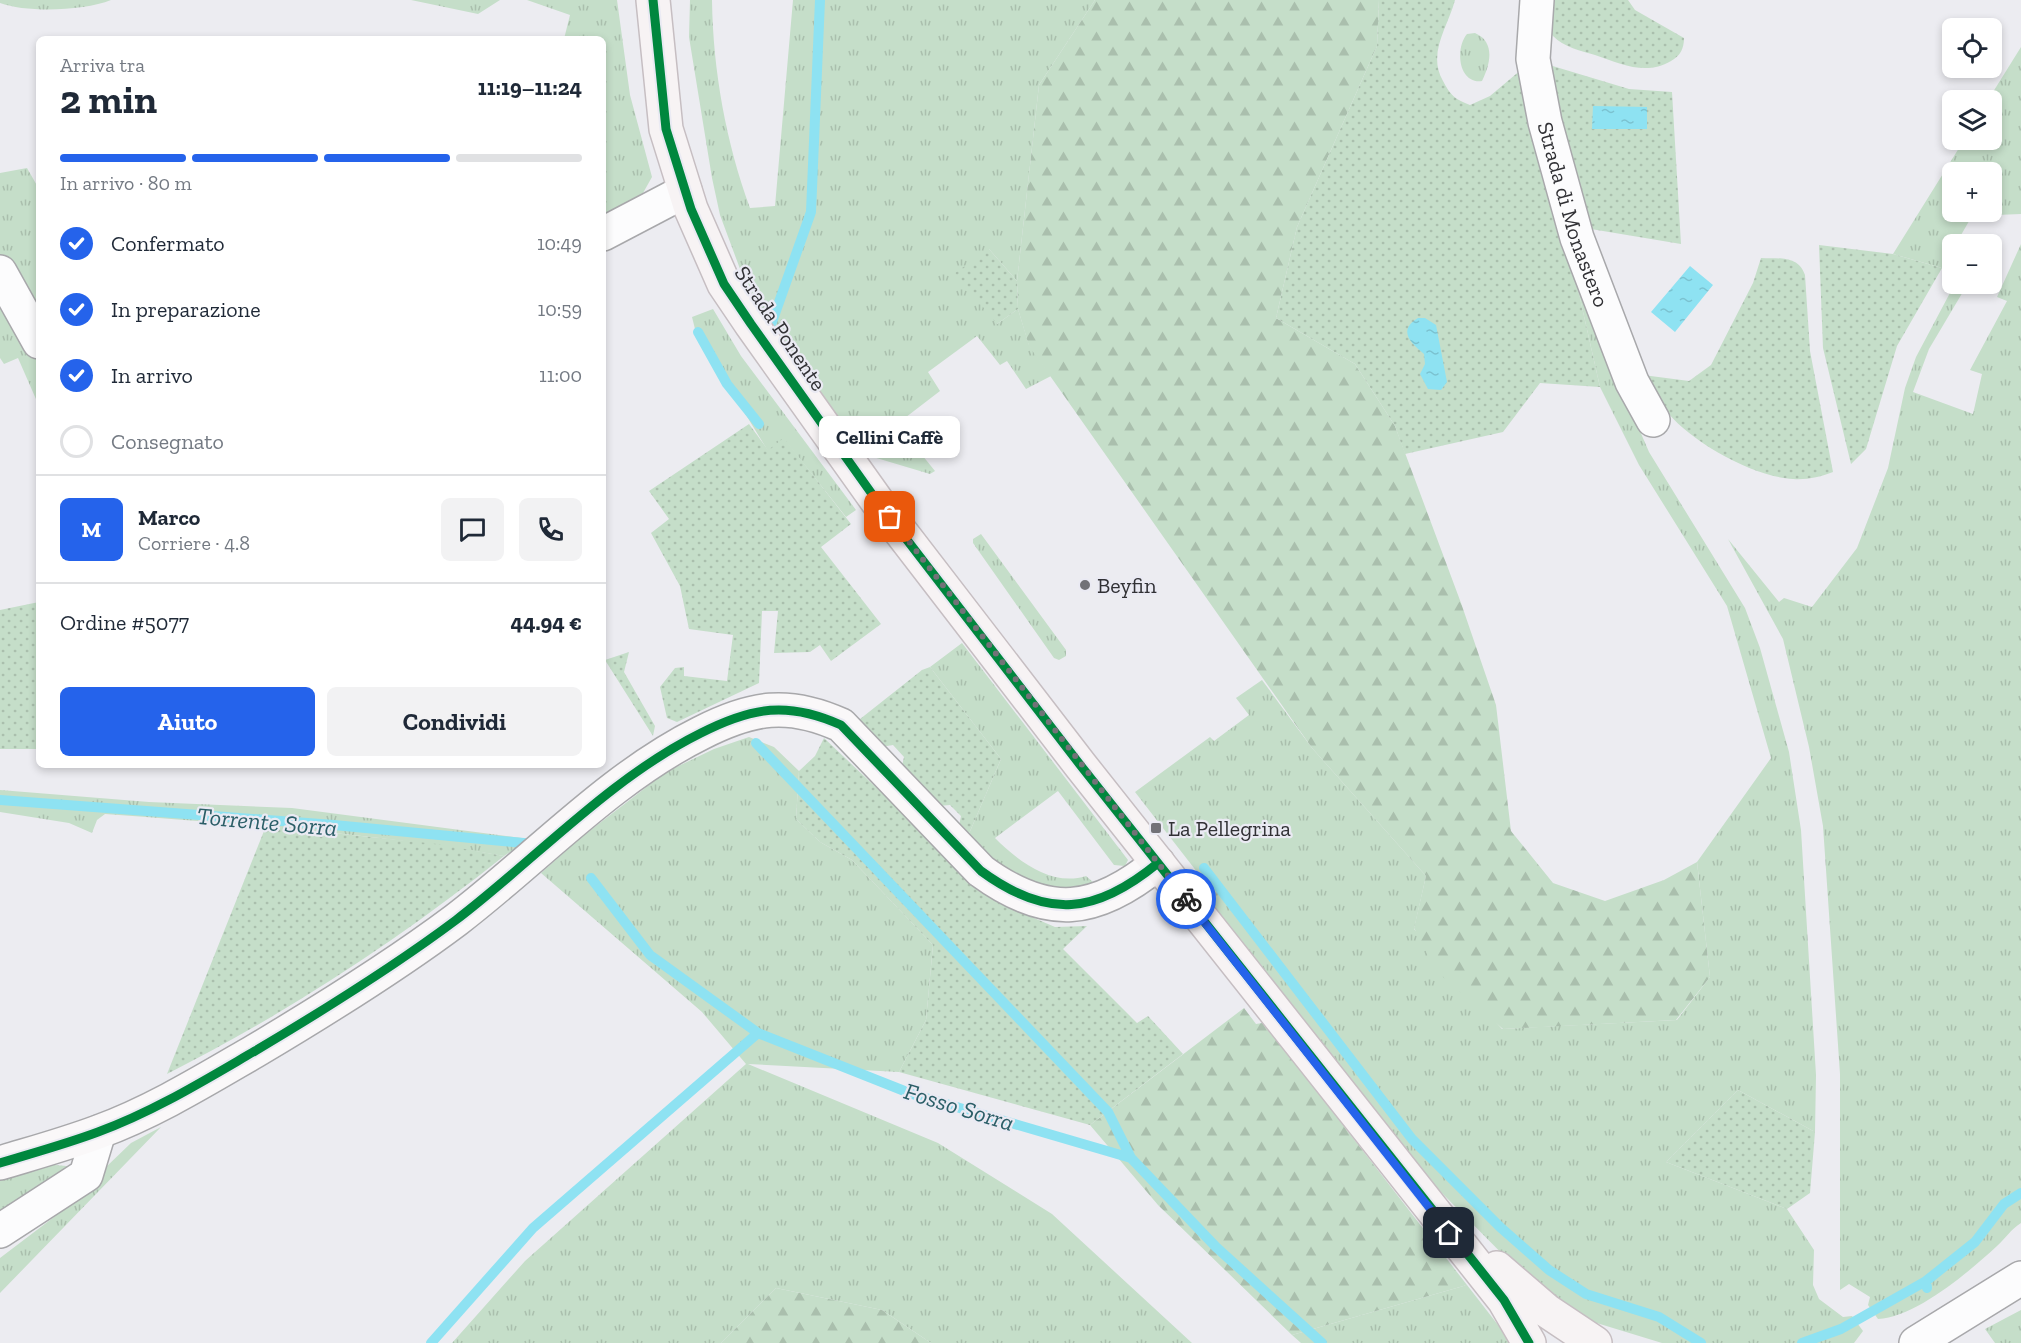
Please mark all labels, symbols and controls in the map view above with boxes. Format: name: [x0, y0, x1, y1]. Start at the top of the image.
map controls: [1942, 18, 2002, 294]
button: locate: [1942, 18, 2002, 78]
text: Arriva tra: [60, 53, 145, 77]
text: 11:19–11:24: [478, 74, 582, 101]
text: 2 min: [60, 76, 157, 123]
button: layers: [1942, 90, 2002, 150]
street label: Strada di Monastero: [1532, 119, 1615, 311]
button: +: [1942, 162, 2002, 222]
text: In arrivo · 80 m: [60, 171, 192, 195]
icon: check: [60, 227, 93, 260]
text: Confermato: [111, 230, 225, 257]
text: 10:49: [537, 231, 582, 255]
button: −: [1942, 234, 2002, 294]
street label: Strada Ponente: [729, 261, 832, 396]
icon: check: [60, 293, 93, 326]
text: In preparazione: [111, 296, 261, 323]
text: 10:59: [537, 297, 582, 321]
icon: check: [60, 359, 93, 392]
text: In arrivo: [111, 362, 193, 389]
text: 11:00: [539, 363, 582, 387]
callout: Cellini Caffè: [820, 415, 960, 457]
text: Cellini Caffè: [836, 425, 943, 449]
text: Consegnato: [111, 428, 224, 455]
pin: [864, 491, 915, 542]
button: chat: [441, 498, 504, 561]
button: phone: [519, 498, 582, 561]
icon: bag: [873, 500, 906, 533]
text: Marco: [138, 504, 200, 531]
text: M: [82, 516, 101, 543]
text: Corriere · 4.8: [138, 531, 250, 555]
place label: Beyfin: [1097, 572, 1157, 599]
marker: Beyfin: [1078, 578, 1092, 592]
text: Ordine #5077: [60, 609, 189, 636]
text: 44.94 €: [510, 609, 582, 636]
button: Aiuto: [60, 687, 315, 756]
button: Condividi: [327, 687, 582, 756]
water label: Torrente Sorra: [196, 801, 338, 842]
place label: La Pellegrina: [1168, 815, 1291, 842]
marker: La Pellegrina: [1149, 821, 1163, 835]
courier: [1156, 869, 1216, 929]
icon: bike: [1170, 883, 1203, 916]
water label: Fosso Sorra: [901, 1076, 1018, 1137]
pin: [1423, 1207, 1474, 1258]
icon: home: [1432, 1216, 1465, 1249]

